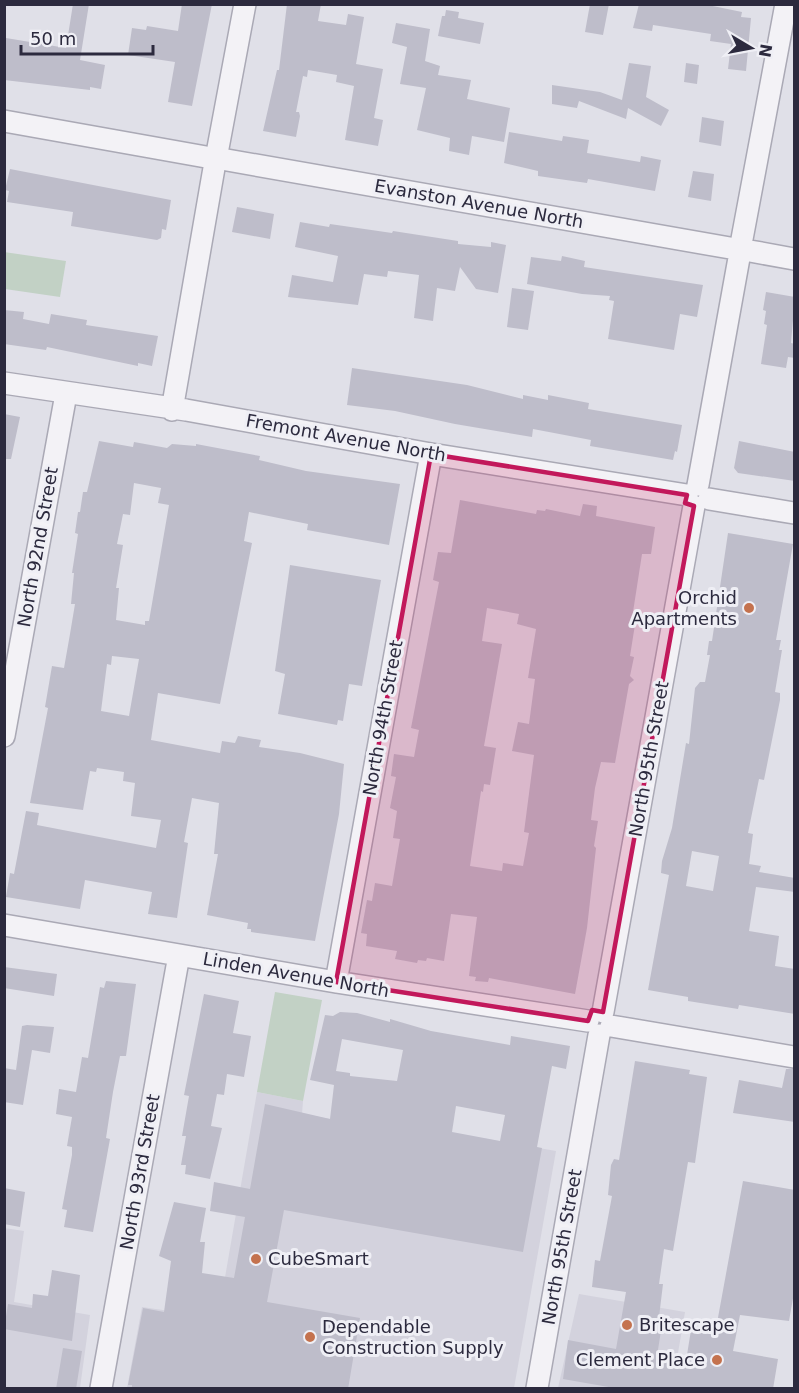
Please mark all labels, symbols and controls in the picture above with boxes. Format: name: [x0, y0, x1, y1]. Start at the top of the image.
scale bar: [21, 18, 153, 56]
north arrow: [721, 18, 781, 78]
text: 50 m: [30, 28, 76, 49]
text: N: [755, 42, 776, 59]
street label: Evanston Avenue North: [373, 175, 585, 232]
street label: Fremont Avenue North: [244, 410, 448, 465]
street label: North 92nd Street: [13, 465, 62, 629]
place label: Orchid Apartments: [631, 587, 737, 629]
marker: Orchid Apartments: [742, 601, 756, 615]
street label: North 94th Street: [358, 638, 407, 797]
street label: North 95th Street: [624, 679, 673, 838]
street label: Linden Avenue North: [201, 948, 391, 1001]
street label: North 93rd Street: [115, 1092, 164, 1251]
street label: North 95th Street: [537, 1167, 586, 1326]
place label: CubeSmart: [268, 1248, 369, 1269]
marker: CubeSmart: [249, 1252, 263, 1266]
place label: Britescape: [639, 1314, 735, 1335]
place label: Dependable Construction Supply: [322, 1316, 504, 1358]
marker: Britescape: [620, 1318, 634, 1332]
marker: Dependable Construction Supply: [303, 1330, 317, 1344]
place label: Clement Place: [576, 1349, 705, 1370]
marker: Clement Place: [710, 1353, 724, 1367]

